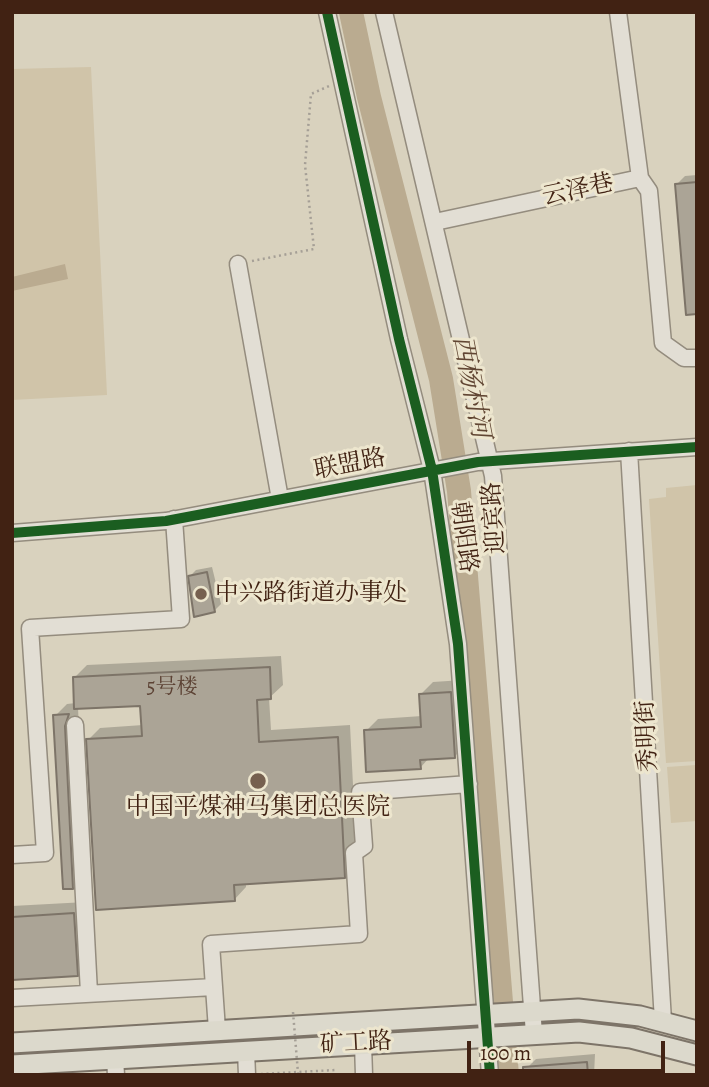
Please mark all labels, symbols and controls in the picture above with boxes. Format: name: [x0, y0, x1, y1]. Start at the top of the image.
street label: 云泽巷: [540, 169, 616, 213]
water label: 西杨村河: [445, 333, 495, 441]
street label: 联盟路: [312, 444, 388, 486]
street label: 迎宾路: [478, 481, 512, 555]
street label: 朝阳路: [444, 499, 482, 575]
place label: 中兴路街道办事处: [215, 580, 407, 608]
marker: 中兴路街道办事处: [193, 586, 209, 602]
house number: 5号楼: [146, 675, 198, 701]
street label: 秀明街: [632, 699, 664, 773]
marker: 中国平煤神马集团总医院: [248, 771, 268, 791]
place label: 中国平煤神马集团总医院: [126, 794, 390, 822]
street label: 矿工路: [319, 1028, 393, 1060]
scale bar: [471, 1028, 669, 1072]
text: 100 m: [480, 1039, 531, 1067]

